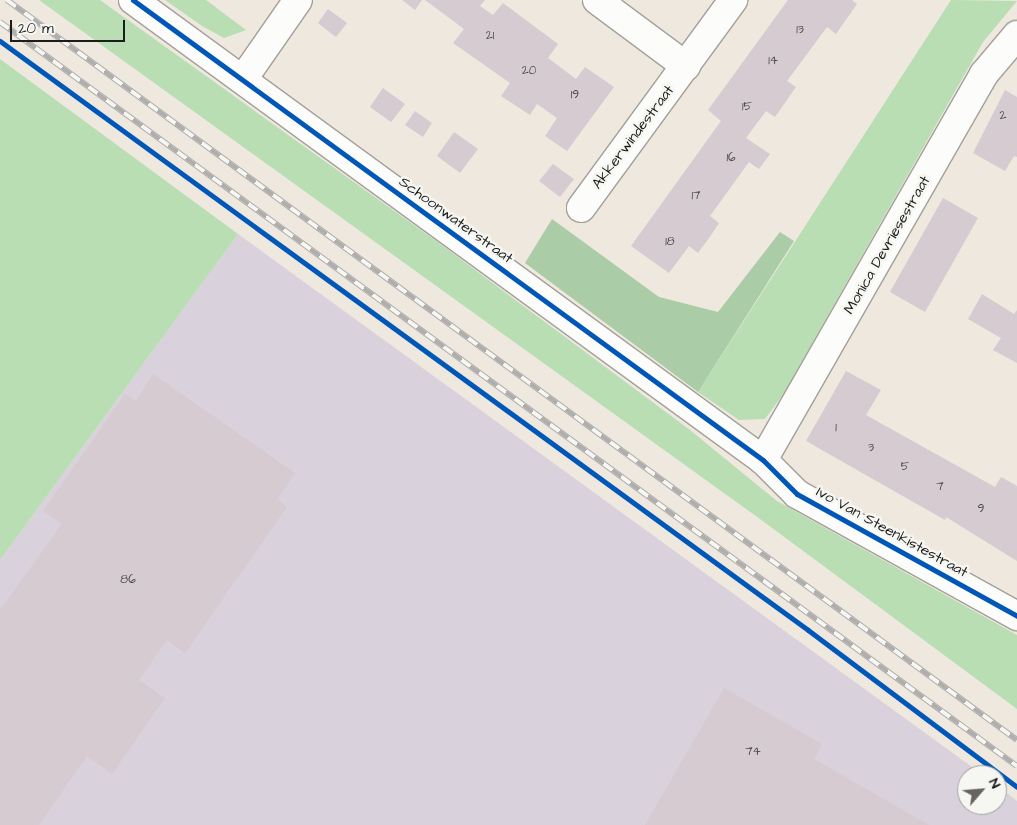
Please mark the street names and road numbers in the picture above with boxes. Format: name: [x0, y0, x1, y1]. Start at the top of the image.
street label: Akkerwindestraat: [588, 82, 678, 192]
street label: Schoonwaterstraat: [396, 173, 516, 267]
street label: Monica Devriesestraat: [840, 173, 934, 317]
street label: Ivo Van Steenkistestraat: [813, 483, 971, 581]

